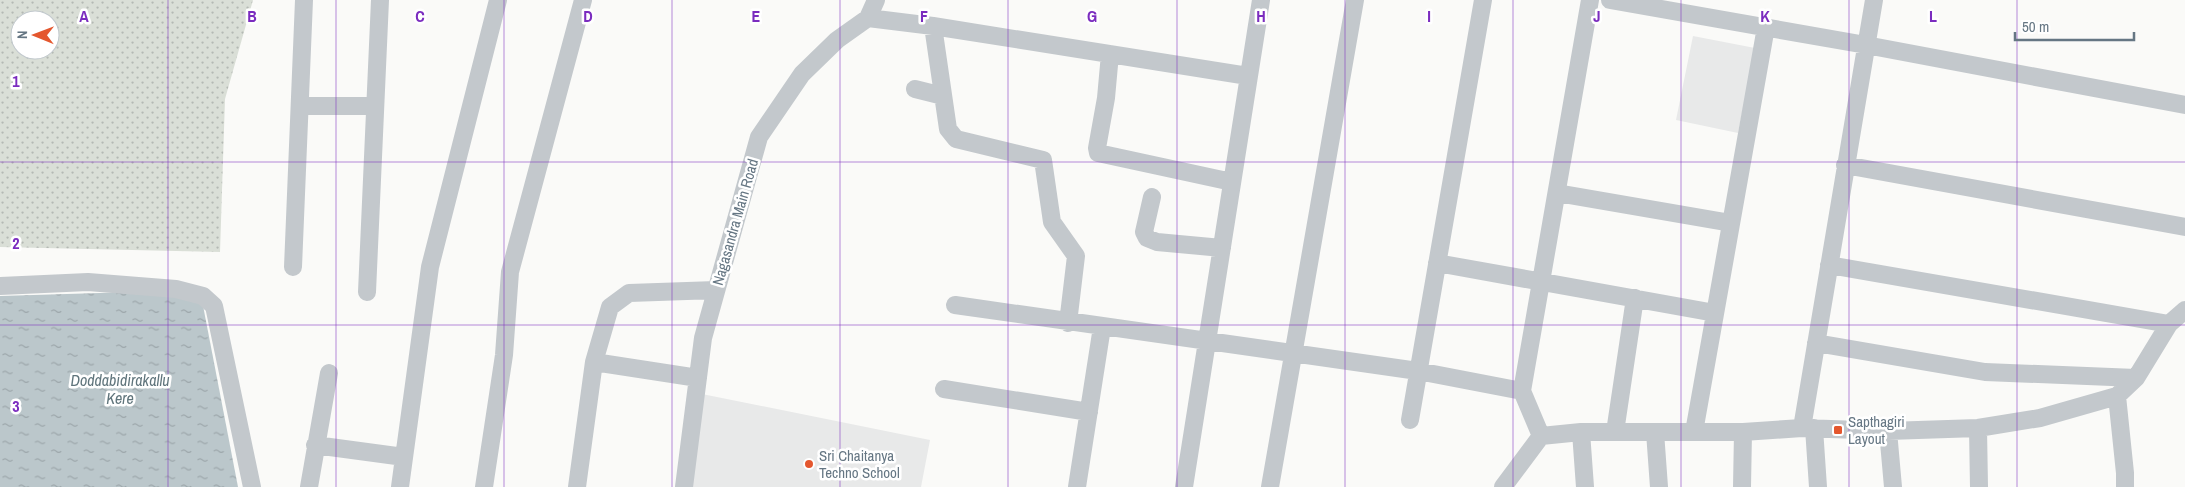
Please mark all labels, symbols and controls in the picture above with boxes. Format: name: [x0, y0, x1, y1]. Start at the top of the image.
text: A: [79, 5, 89, 27]
text: B: [247, 5, 257, 27]
text: C: [415, 5, 425, 27]
text: D: [583, 5, 593, 27]
text: E: [752, 5, 761, 27]
text: F: [920, 5, 928, 27]
text: G: [1087, 5, 1097, 27]
text: H: [1256, 5, 1266, 27]
text: I: [1427, 5, 1431, 27]
text: J: [1593, 5, 1601, 27]
text: K: [1760, 5, 1770, 27]
text: L: [1929, 5, 1937, 27]
north arrow: [10, 10, 60, 60]
scale bar: [2015, 10, 2134, 42]
text: 50 m: [2022, 16, 2049, 37]
text: N: [13, 30, 31, 39]
text: 1: [12, 70, 20, 92]
street label: Nagasandra Main Road: [707, 156, 763, 288]
text: 2: [12, 232, 20, 254]
water label: Doddabidirakallu Kere: [70, 369, 170, 409]
text: 3: [12, 395, 20, 417]
place label: Sapthagiri Layout: [1848, 411, 1905, 449]
marker: Sapthagiri Layout: [1832, 424, 1844, 436]
place label: Sri Chaitanya Techno School: [819, 445, 900, 483]
marker: Sri Chaitanya Techno School: [803, 458, 815, 470]

